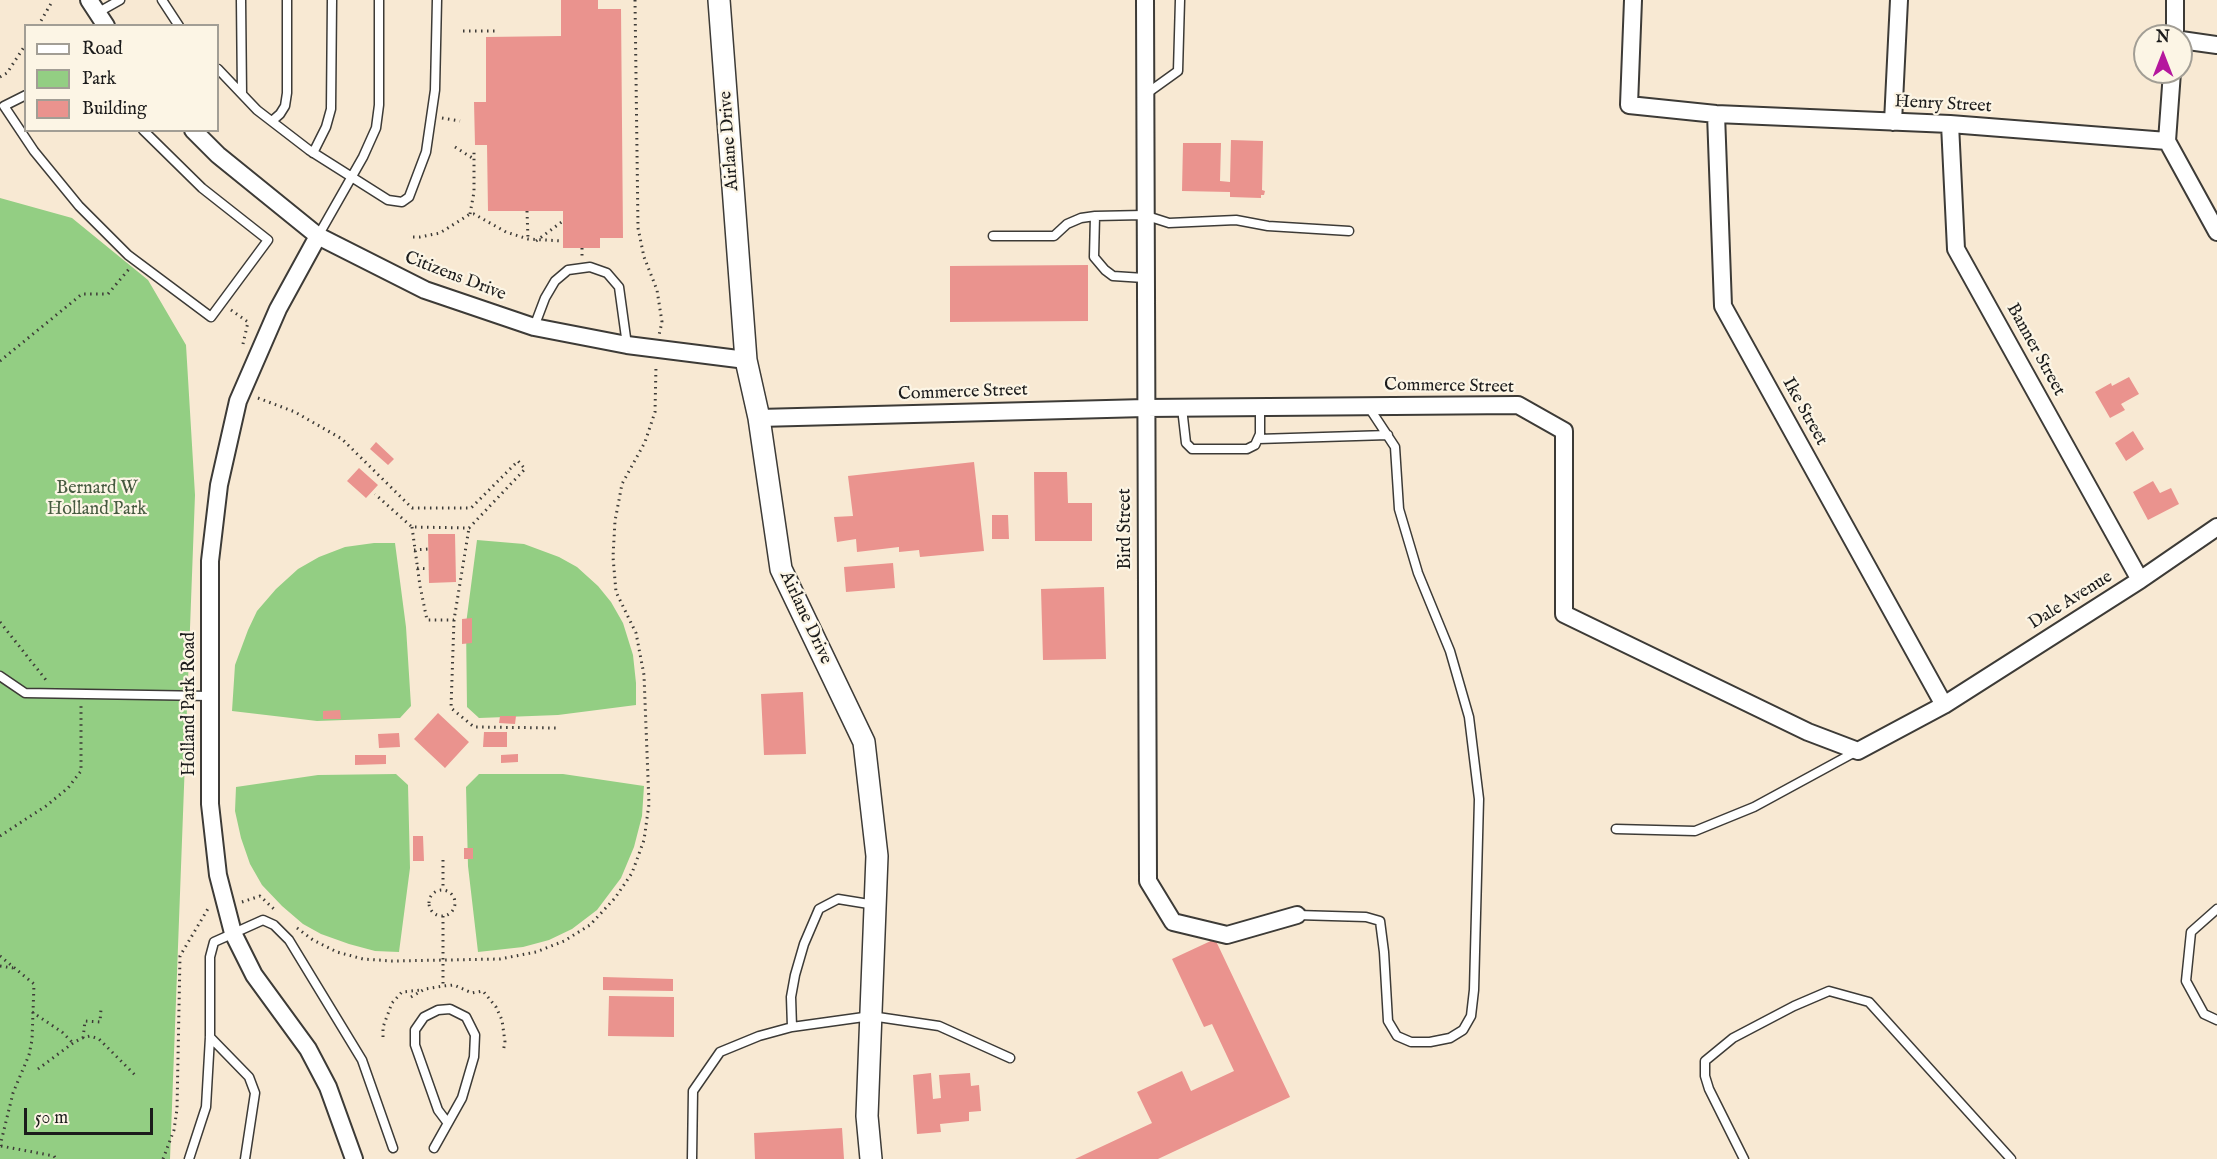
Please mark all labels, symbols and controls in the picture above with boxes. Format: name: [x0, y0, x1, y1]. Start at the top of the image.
legend: [24, 24, 219, 132]
north arrow: [2133, 24, 2193, 84]
text: N: [2156, 28, 2170, 48]
text: Road: [82, 38, 123, 61]
text: Park: [82, 68, 116, 91]
street label: Airlane Drive: [716, 90, 744, 192]
street label: Henry Street: [1894, 92, 1992, 118]
text: Building: [82, 98, 147, 121]
street label: Citizens Drive: [401, 248, 509, 306]
street label: Banner Street: [2001, 300, 2069, 400]
street label: Ike Street: [1777, 374, 1831, 450]
street label: Commerce Street: [1384, 375, 1514, 399]
street label: Commerce Street: [898, 380, 1028, 406]
park label: Bernard W Holland Park: [47, 478, 147, 520]
street label: Bird Street: [1115, 488, 1137, 570]
street label: Dale Avenue: [2025, 567, 2117, 635]
street label: Airlane Drive: [774, 568, 836, 668]
street label: Holland Park Road: [179, 632, 201, 776]
scale bar: [27, 1096, 156, 1134]
text: 50 m: [35, 1107, 68, 1130]

